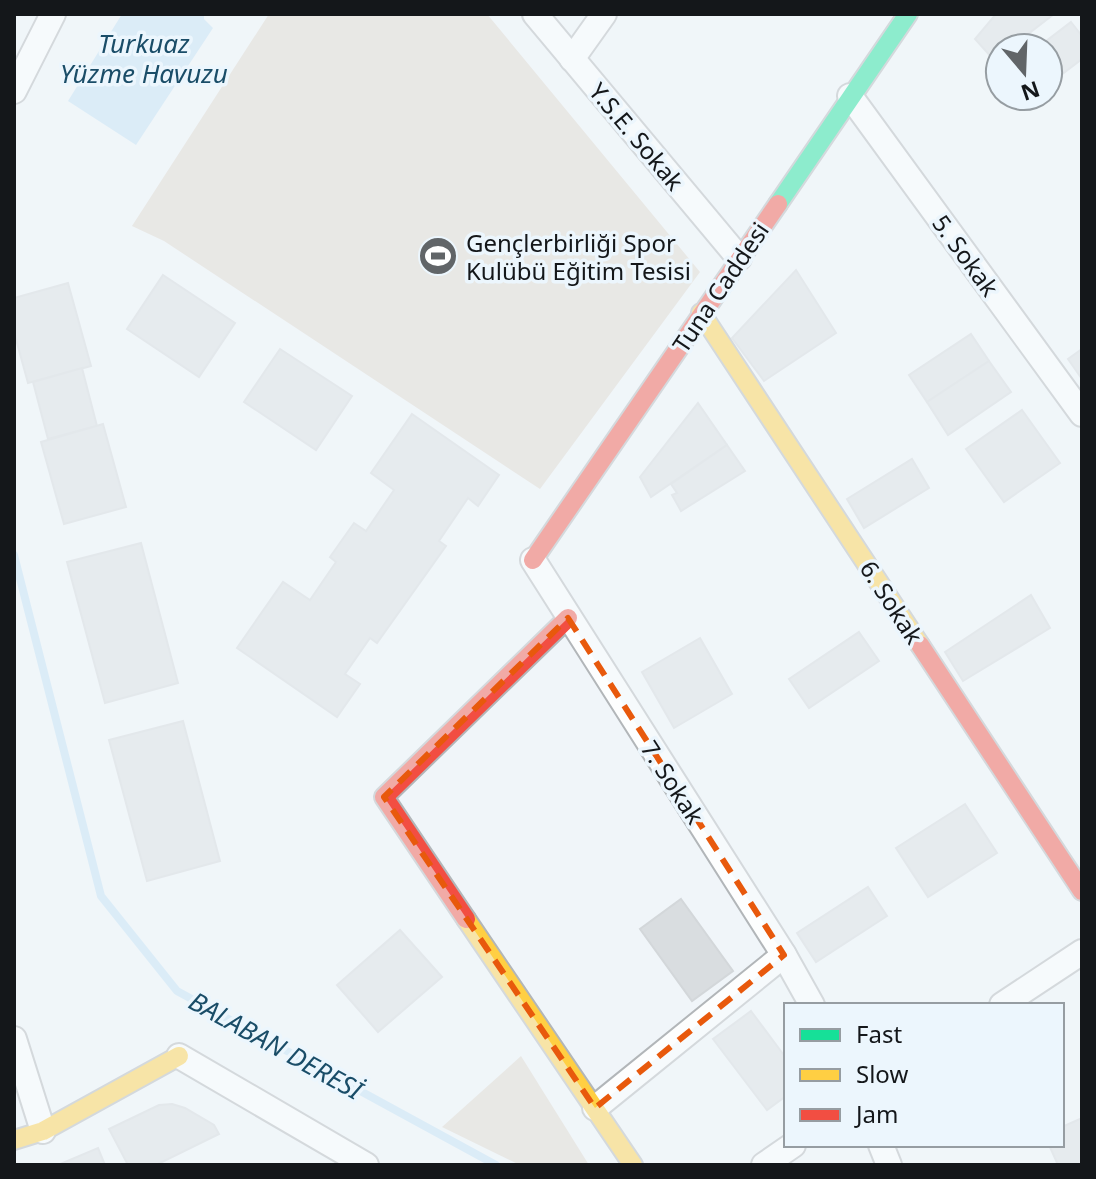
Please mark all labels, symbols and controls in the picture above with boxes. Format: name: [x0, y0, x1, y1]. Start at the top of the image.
water label: Turkuaz Yüzme Havuzu: [60, 25, 228, 91]
north arrow: [984, 32, 1064, 112]
street label: Y.S.E. Sokak: [582, 75, 692, 197]
text: N: [1017, 75, 1044, 109]
street label: 5. Sokak: [925, 208, 1007, 303]
street label: Tuna Caddesi: [664, 215, 776, 359]
place label: Gençlerbirliği Spor Kulübü Eğitim Tesisi: [466, 226, 691, 287]
sports icon: Gençlerbirliği Spor Kulübü Eğitim Tesisi: [417, 235, 459, 277]
street label: 6. Sokak: [853, 554, 931, 650]
street label: 7. Sokak: [634, 734, 712, 830]
water label: BALABAN DERESİ: [183, 982, 371, 1108]
legend: [784, 1003, 1064, 1147]
text: Fast: [856, 1017, 902, 1050]
text: Slow: [856, 1057, 908, 1090]
text: Jam: [854, 1097, 898, 1130]

